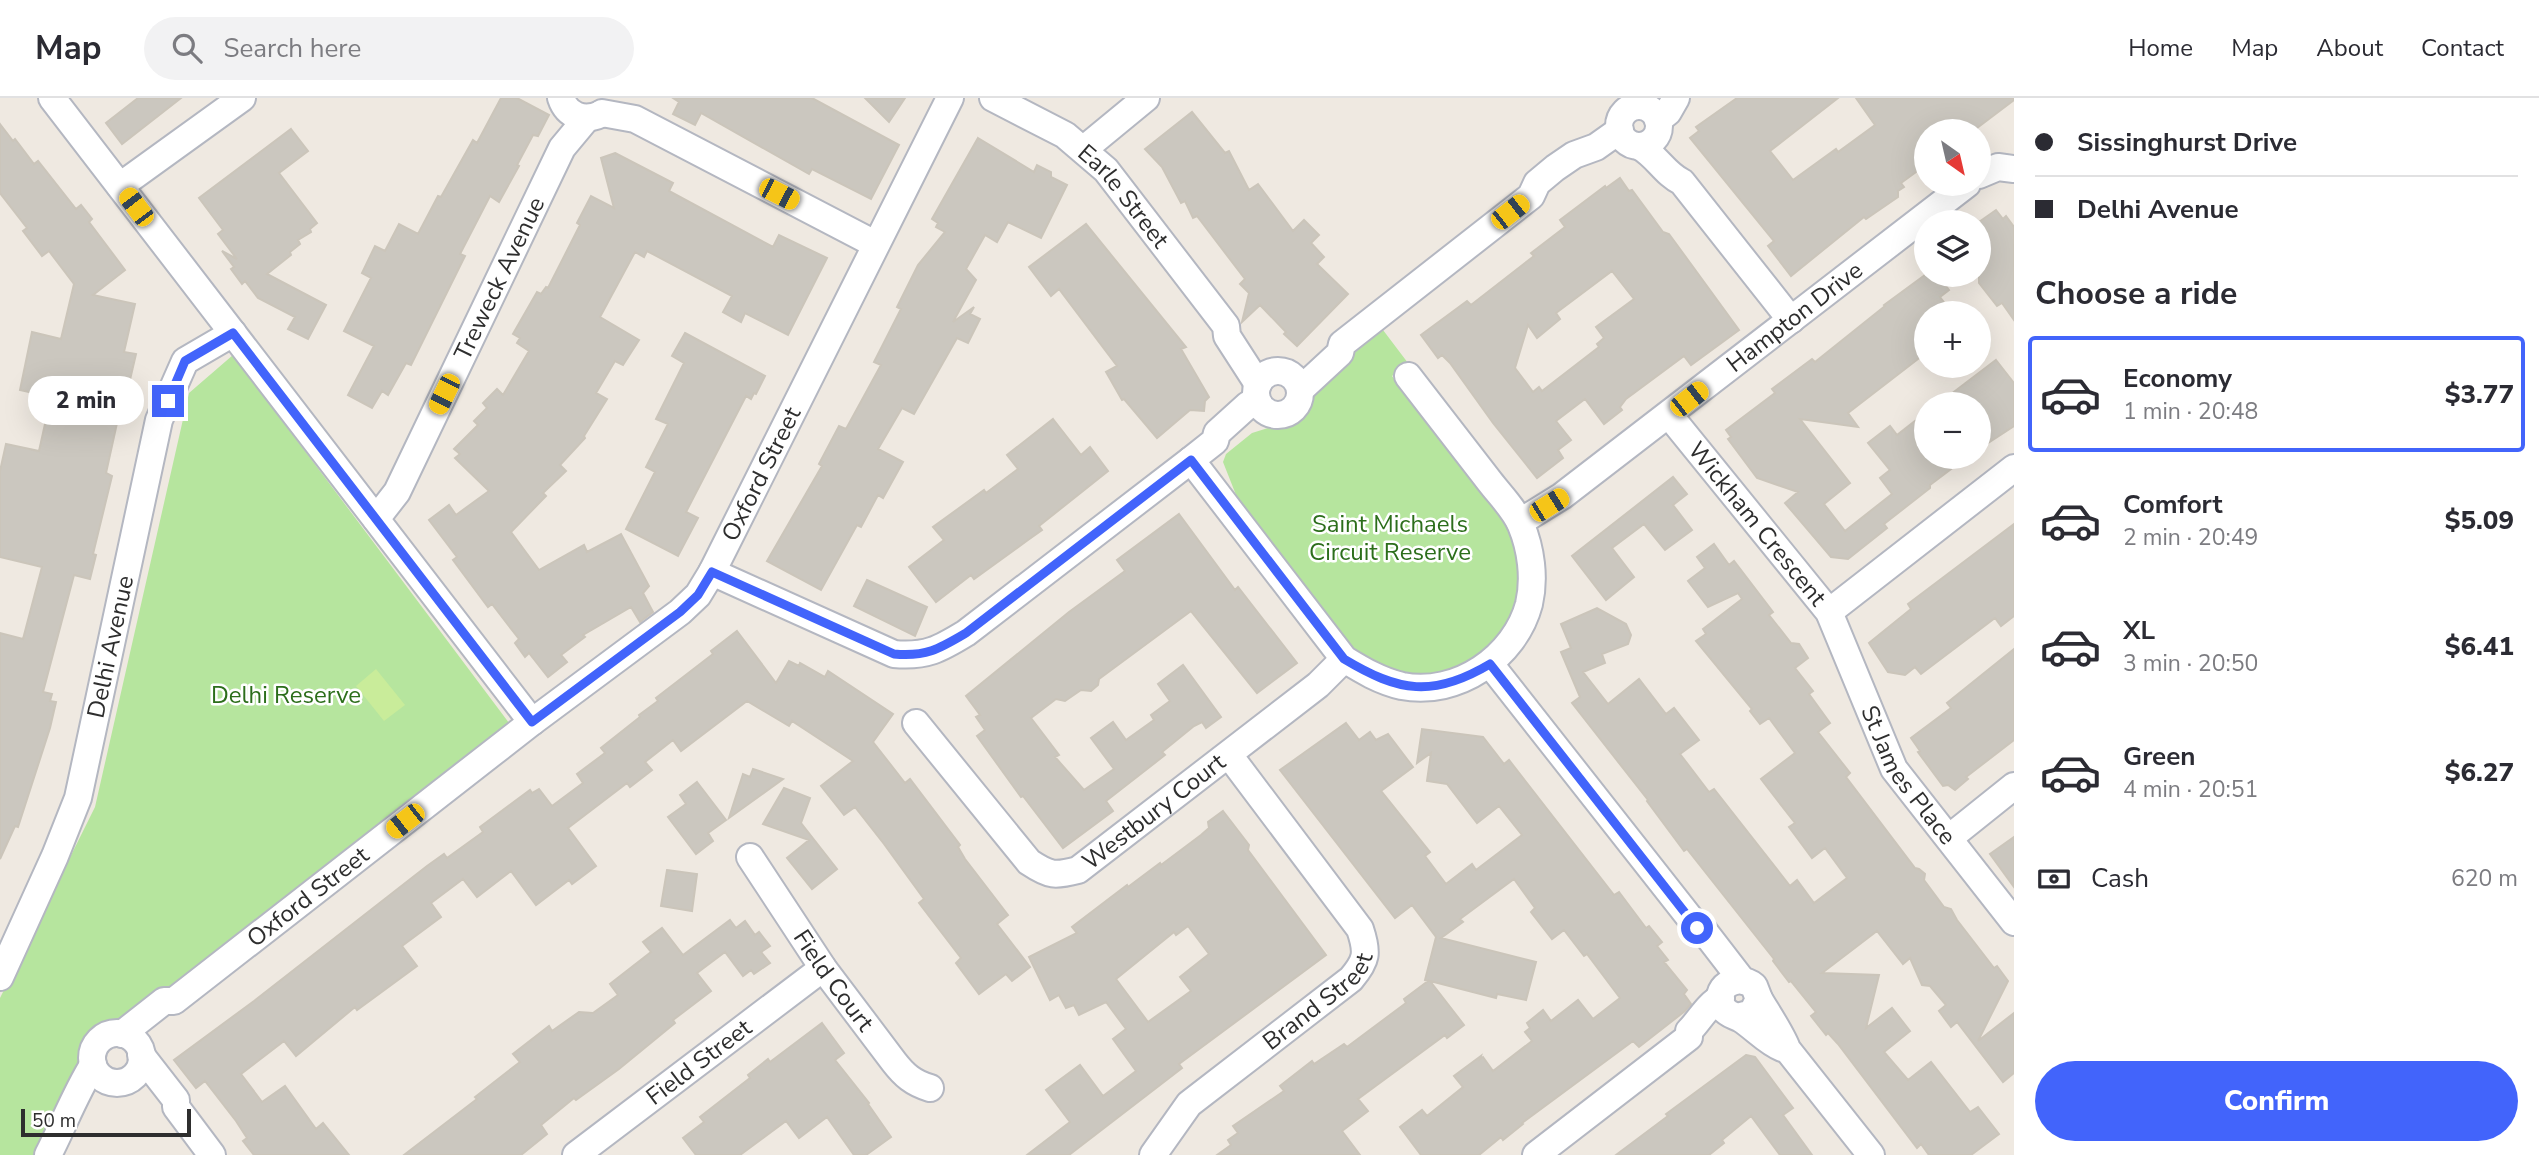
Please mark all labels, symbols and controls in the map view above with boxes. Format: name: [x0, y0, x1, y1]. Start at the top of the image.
search box: [144, 17, 634, 80]
text: Map: [35, 26, 102, 71]
icon: search: [168, 29, 206, 67]
text: Search here: [224, 31, 361, 66]
text: Home: [2128, 32, 2193, 64]
text: Map: [2231, 32, 2278, 64]
text: About: [2316, 32, 2383, 64]
text: Contact: [2421, 32, 2504, 64]
north arrow: [1914, 119, 1992, 196]
map controls: [1914, 119, 1991, 469]
text: Sissinghurst Drive: [2077, 125, 2297, 160]
street label: Earle Street: [1071, 137, 1177, 255]
car: [756, 175, 803, 213]
car: [115, 184, 158, 230]
car: [1487, 191, 1534, 233]
street label: Treweck Avenue: [447, 192, 552, 365]
text: Delhi Avenue: [2077, 192, 2239, 227]
button: layers: [1914, 210, 1991, 287]
street label: Hampton Drive: [1720, 254, 1869, 379]
text: Choose a ride: [2035, 272, 2237, 315]
button: +: [1914, 301, 1991, 378]
text: Economy: [2123, 361, 2232, 396]
icon: car: [2039, 363, 2102, 426]
car: [426, 371, 463, 417]
callout: 2 min: [28, 376, 144, 426]
text: $3.77: [2445, 377, 2514, 412]
car: [1666, 378, 1713, 420]
text: 2 min: [56, 385, 116, 416]
route end: [152, 385, 184, 417]
button: −: [1914, 392, 1991, 469]
text: 1 min · 20:48: [2123, 396, 2258, 427]
street label: Oxford Street: [714, 401, 809, 547]
street label: Wickham Crescent: [1681, 435, 1834, 613]
car: [1526, 485, 1573, 525]
text: Comfort: [2123, 487, 2223, 522]
icon: car: [2039, 489, 2102, 552]
text: $5.09: [2445, 503, 2514, 538]
park label: Saint Michaels Circuit Reserve: [1309, 508, 1471, 568]
text: 2 min · 20:49: [2123, 522, 2258, 553]
street label: Delhi Avenue: [80, 573, 141, 721]
text: XL: [2123, 613, 2155, 648]
icon: car: [2039, 615, 2102, 678]
text: $6.41: [2445, 629, 2514, 664]
text: 3 min · 20:50: [2123, 648, 2258, 679]
park label: Delhi Reserve: [211, 679, 361, 711]
street label: St James Place: [1853, 701, 1963, 851]
text: Green: [2123, 739, 2196, 774]
icon: car: [2039, 741, 2102, 804]
street label: Westbury Court: [1076, 746, 1232, 877]
text: $6.27: [2445, 755, 2514, 790]
text: 4 min · 20:51: [2123, 774, 2258, 805]
car: [382, 800, 429, 842]
street label: Oxford Street: [240, 839, 376, 954]
icon: cash: [2035, 860, 2073, 898]
text: Cash: [2091, 861, 2149, 896]
text: 620 m: [2451, 863, 2518, 894]
route start: [1681, 912, 1713, 944]
street label: Field Court: [786, 923, 882, 1038]
street label: Brand Street: [1256, 949, 1381, 1057]
street label: Field Street: [640, 1011, 758, 1112]
button: Confirm: [2035, 1061, 2518, 1141]
scale bar: [21, 1106, 191, 1138]
text: 50 m: [32, 1108, 76, 1134]

